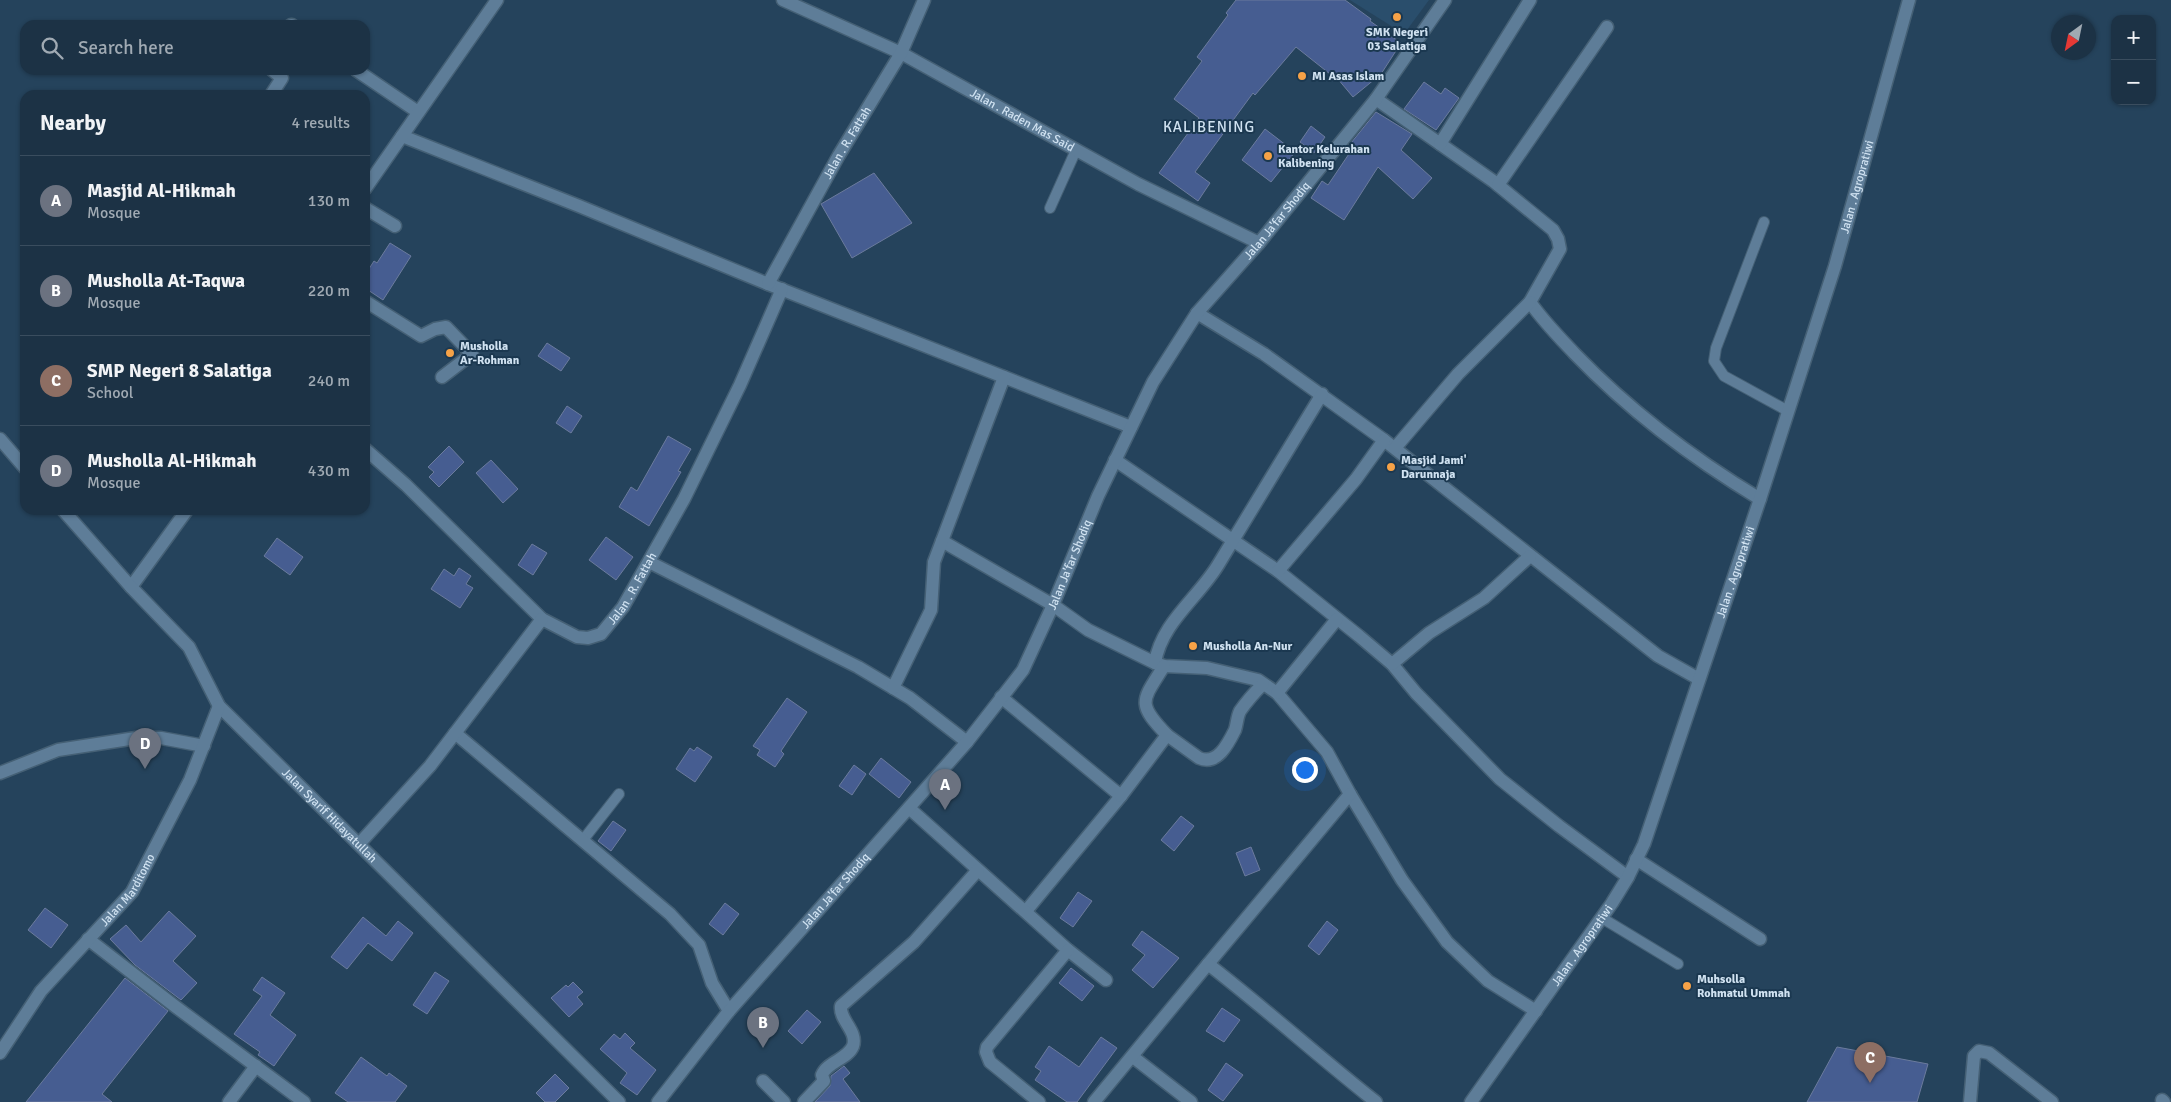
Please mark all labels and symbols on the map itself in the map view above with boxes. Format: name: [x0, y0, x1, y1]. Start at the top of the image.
marker: SMK Negeri 03 Salatiga: [1391, 11, 1403, 23]
north arrow: [2051, 15, 2096, 60]
place label: SMK Negeri 03 Salatiga: [1366, 25, 1428, 54]
place label: MI Asas Islam: [1312, 69, 1385, 84]
marker: MI Asas Islam: [1296, 70, 1308, 82]
street label: Jalan . Raden Mas Said: [967, 86, 1077, 155]
street label: Jalan . R. Fattah: [820, 104, 875, 182]
district label: KALIBENING: [1163, 118, 1255, 136]
street label: Jalan . Agropratiwi: [1837, 139, 1878, 235]
place label: Kantor Kelurahan Kalibening: [1278, 142, 1370, 171]
marker: Kantor Kelurahan Kalibening: [1262, 150, 1274, 162]
street label: Jalan Ja'far Shodiq: [1241, 179, 1314, 263]
place label: Musholla Ar-Rohman: [460, 339, 520, 368]
marker: Musholla Ar-Rohman: [444, 347, 456, 359]
place label: Masjid Jami' Darunnaja: [1401, 453, 1467, 482]
marker: Masjid Jami' Darunnaja: [1385, 461, 1397, 473]
street label: Jalan Ja'far Shodiq: [1045, 518, 1095, 612]
street label: Jalan . Agropratiwi: [1713, 524, 1758, 620]
street label: Jalan . R. Fattah: [605, 550, 660, 628]
place label: Musholla An-Nur: [1203, 639, 1293, 654]
marker: Musholla An-Nur: [1187, 640, 1199, 652]
pin: D: [129, 728, 161, 769]
your location: [1292, 757, 1318, 783]
street label: Jalan Syarif Hidayatullah: [278, 765, 380, 866]
pin: A: [929, 769, 961, 810]
street label: Jalan Ja'far Shodiq: [798, 850, 873, 932]
street label: Jalan Marditomo: [97, 851, 158, 930]
street label: Jalan . Agropratiwi: [1549, 902, 1616, 989]
place label: Muhsolla Rohmatul Ummah: [1697, 972, 1791, 1001]
marker: Muhsolla Rohmatul Ummah: [1681, 980, 1693, 992]
pin: B: [747, 1007, 779, 1048]
pin: C: [1854, 1042, 1886, 1083]

